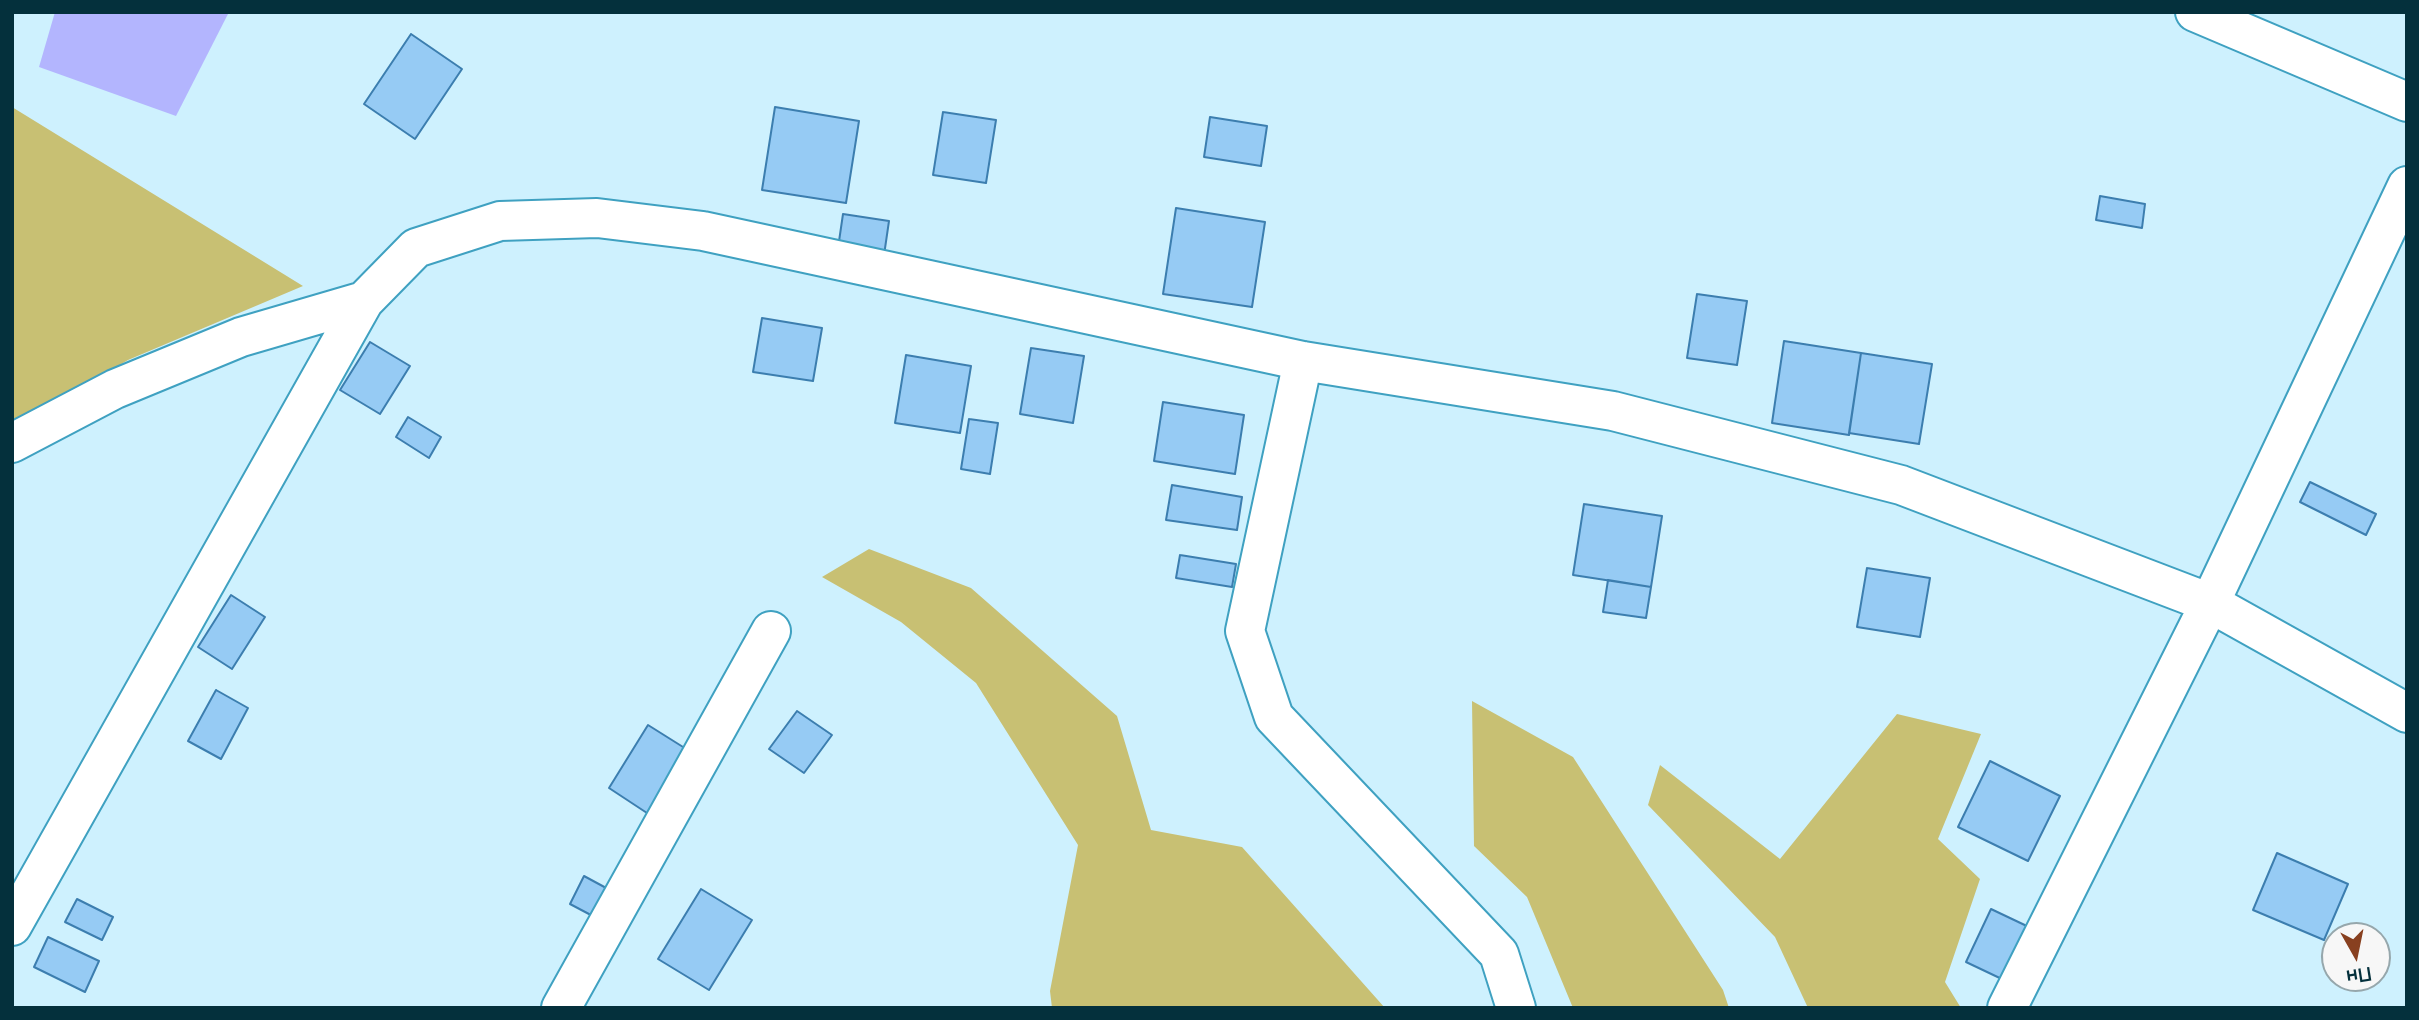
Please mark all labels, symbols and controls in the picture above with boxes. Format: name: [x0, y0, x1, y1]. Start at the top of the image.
north arrow: [2321, 922, 2391, 992]
text: Пн: [2344, 961, 2374, 991]

